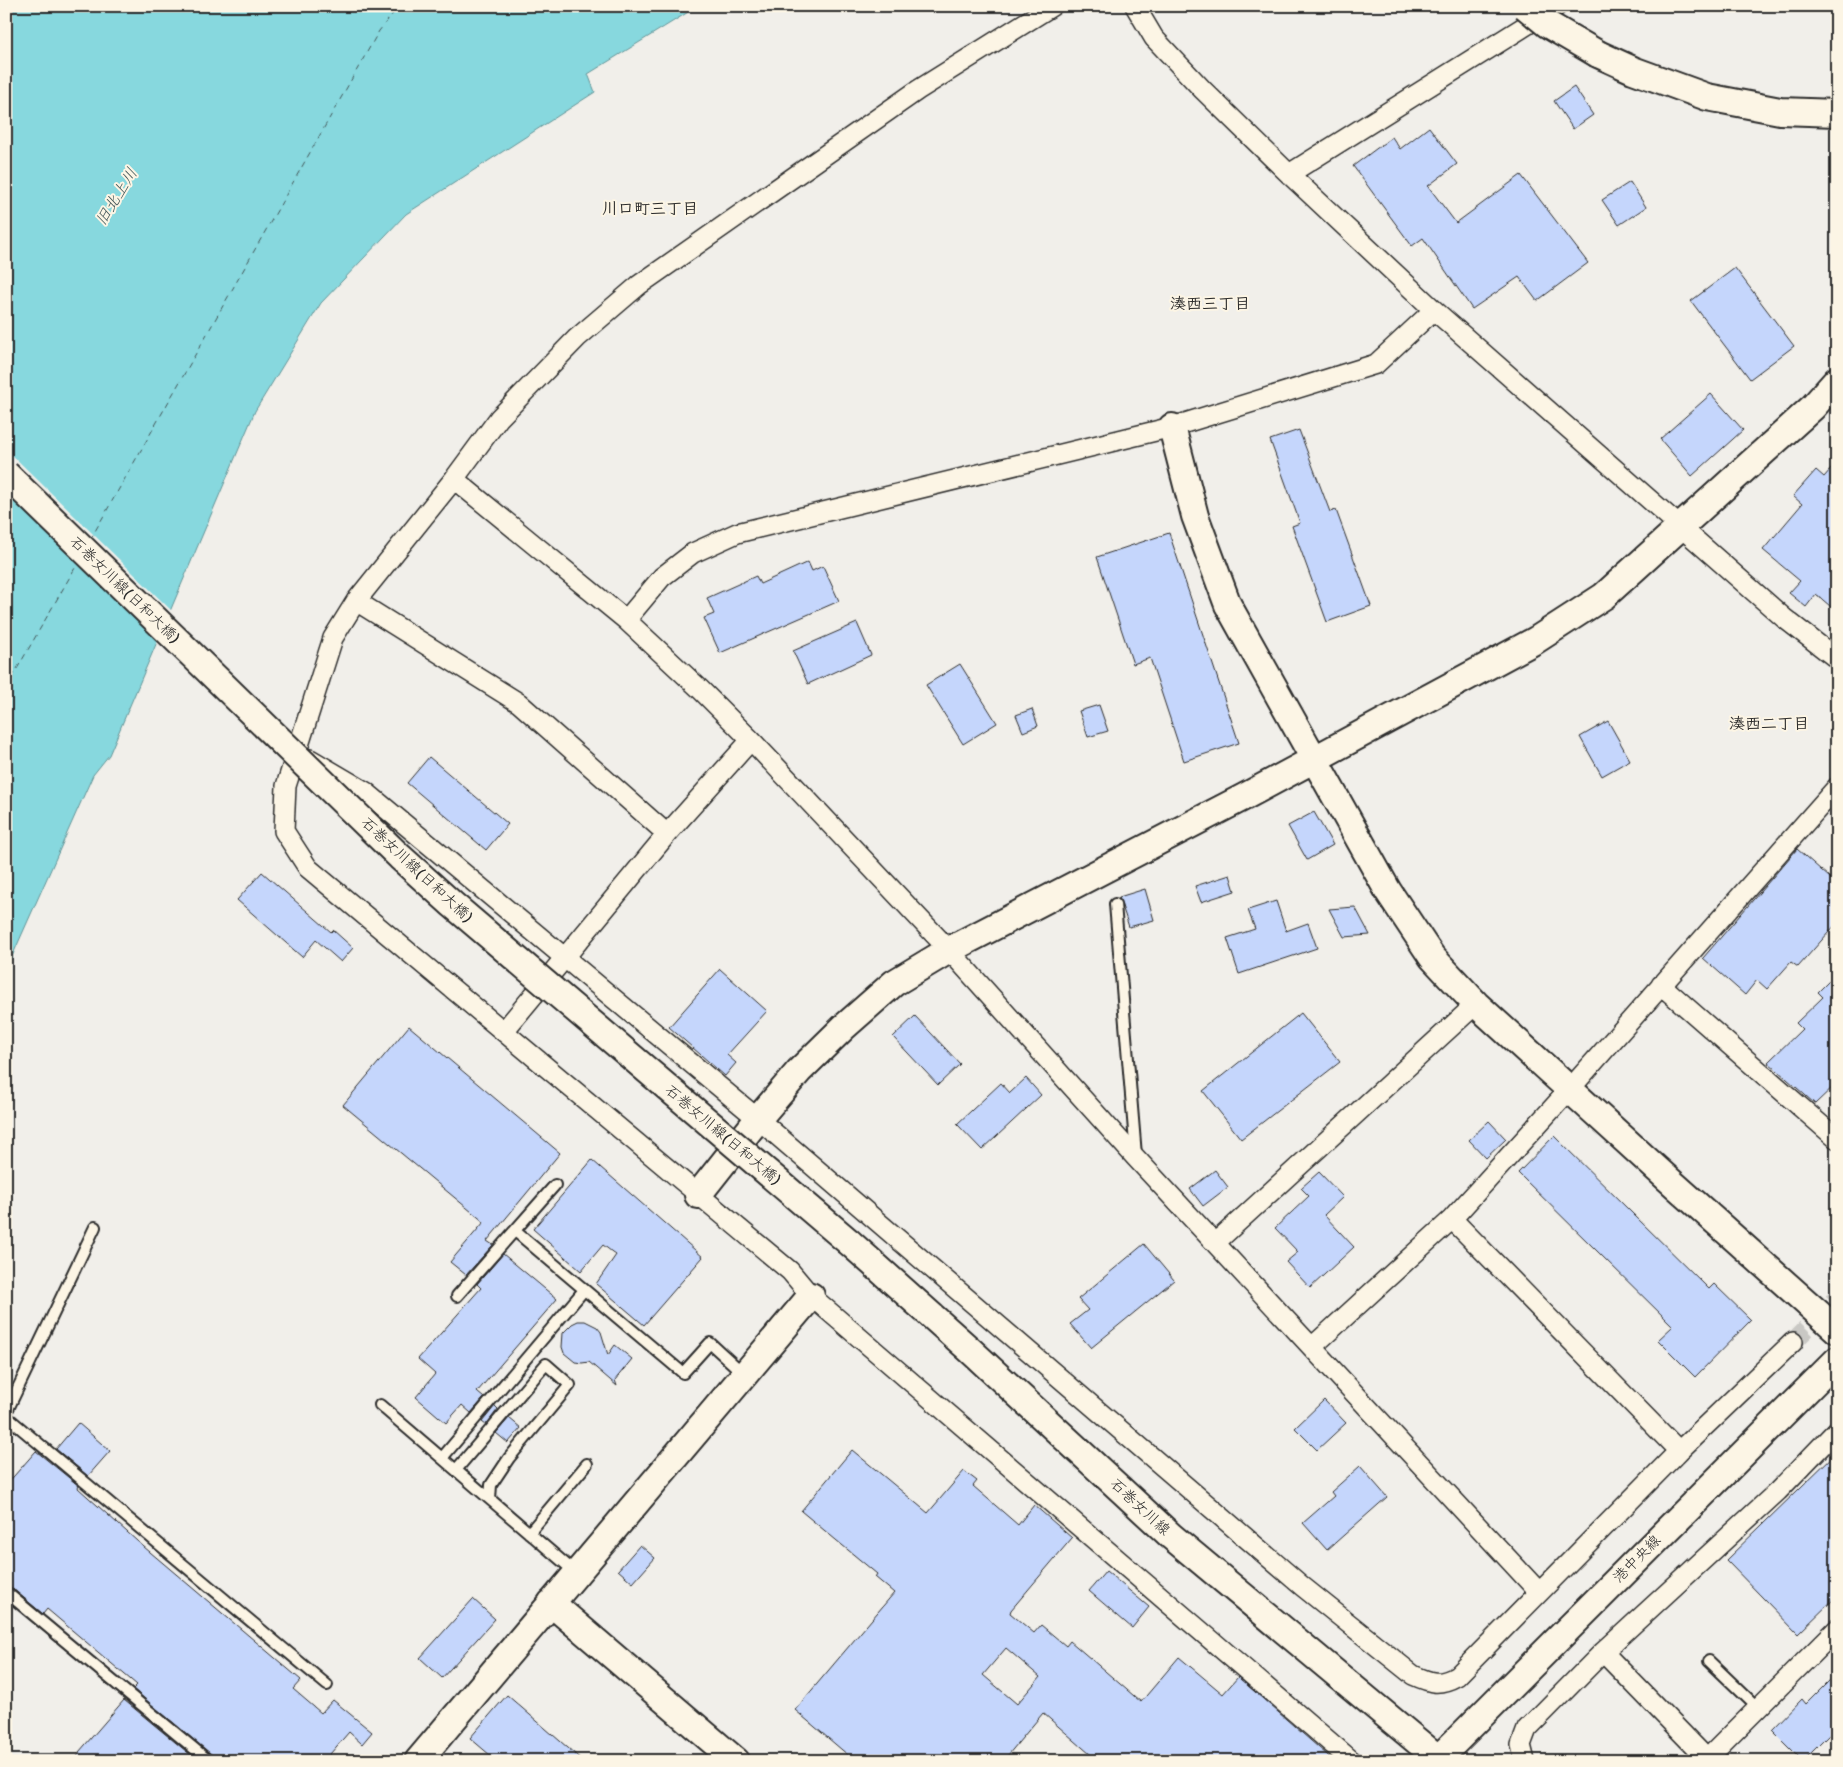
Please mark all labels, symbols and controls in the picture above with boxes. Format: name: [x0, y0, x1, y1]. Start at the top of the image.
water label: 旧北上川: [92, 165, 142, 229]
district label: 川口町三丁目: [602, 200, 698, 219]
district label: 湊西三丁目: [1170, 295, 1250, 314]
street label: 石巻女川線(日和大橋): [66, 532, 184, 648]
district label: 湊西二丁目: [1729, 715, 1809, 734]
street label: 石巻女川線(日和大橋): [357, 813, 477, 927]
street label: 石巻女川線(日和大橋): [661, 1081, 785, 1189]
street label: 石巻女川線: [1106, 1474, 1174, 1540]
street label: 港中央線: [1609, 1531, 1665, 1587]

